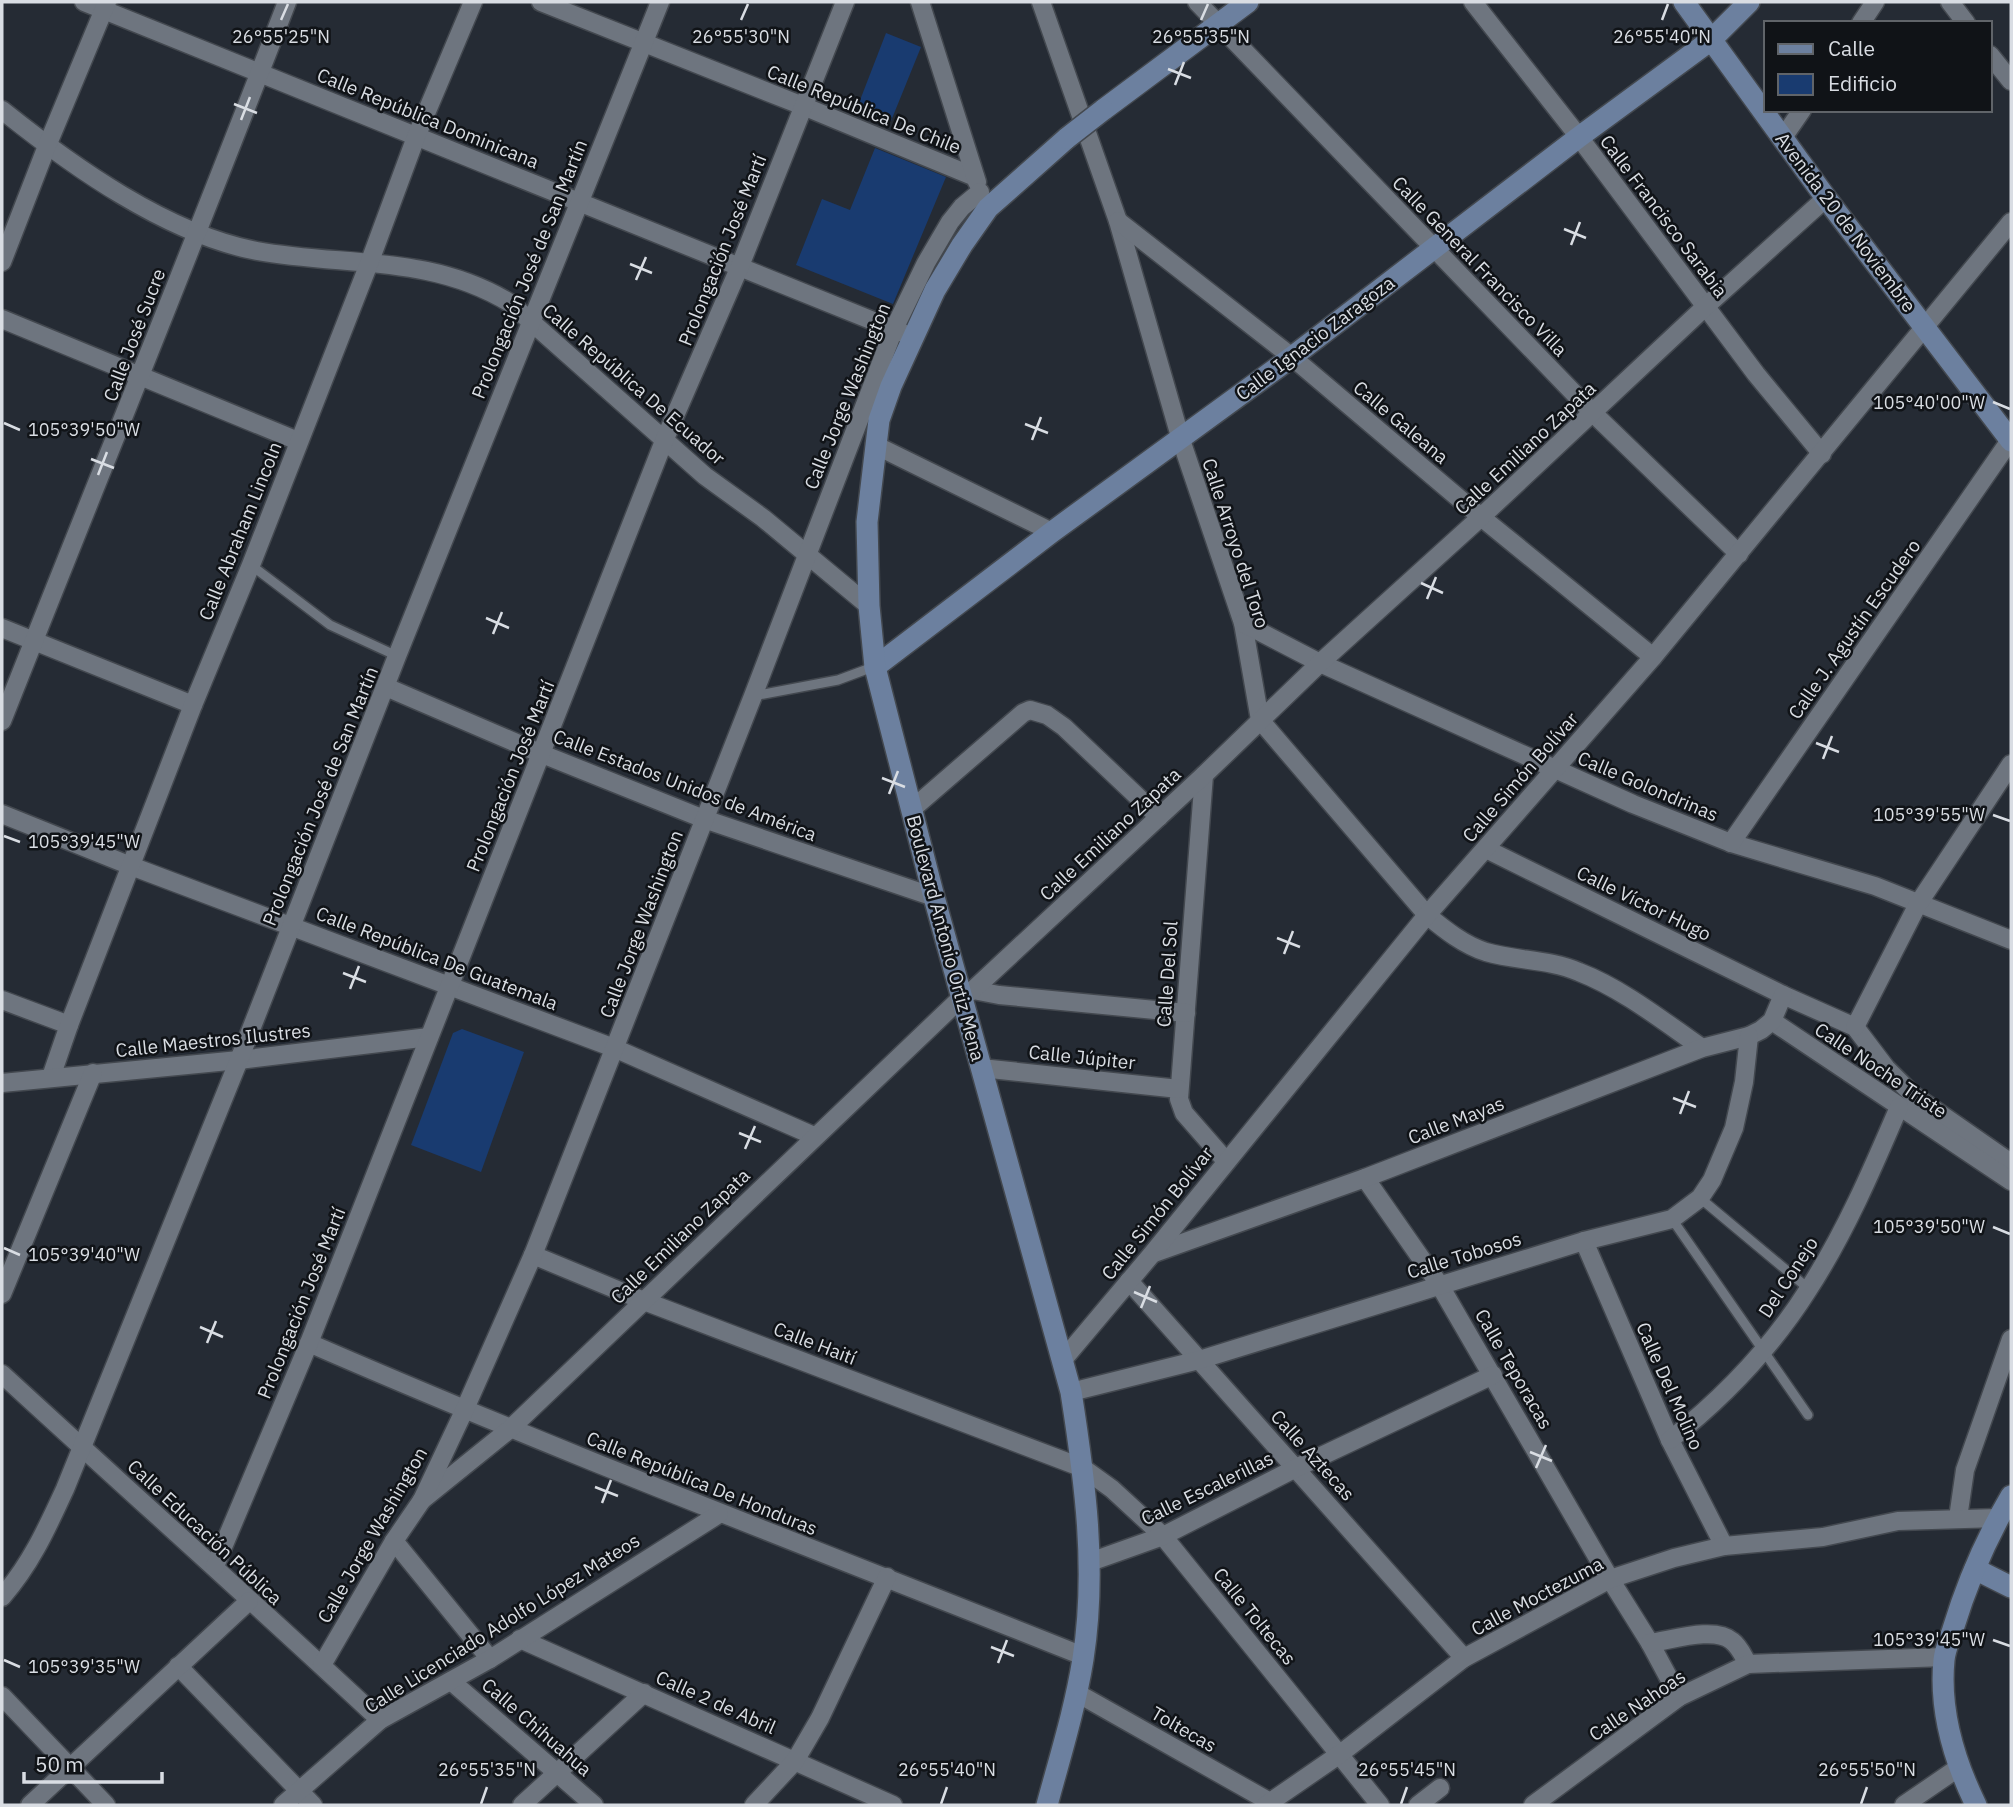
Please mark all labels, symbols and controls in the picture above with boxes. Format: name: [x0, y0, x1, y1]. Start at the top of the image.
legend: [1764, 21, 1992, 112]
text: 26°55'25"N: [232, 25, 330, 48]
text: 26°55'30"N: [692, 25, 790, 48]
text: 26°55'35"N: [1152, 25, 1250, 48]
text: 26°55'40"N: [1613, 25, 1711, 48]
text: Calle: [1828, 34, 1875, 62]
street label: Calle República De Chile: [764, 59, 964, 159]
street label: Calle República Dominicana: [314, 62, 542, 174]
text: Edificio: [1828, 69, 1897, 97]
street label: Avenida 20 de Noviembre: [1770, 127, 1922, 317]
street label: Calle Francisco Sarabia: [1595, 130, 1733, 302]
street label: Prolongación José de San Martín: [466, 136, 592, 402]
street label: Prolongación José Martí: [673, 151, 771, 349]
street label: Calle General Francisco Villa: [1387, 171, 1573, 361]
street label: Calle José Sucre: [98, 265, 170, 405]
street label: Calle Ignacio Zaragoza: [1231, 270, 1399, 406]
street label: Calle República De Ecuador: [538, 298, 730, 470]
street label: Calle Jorge Washington: [799, 299, 895, 493]
street label: Calle Galeana: [1348, 375, 1454, 469]
street label: Calle Emiliano Zapata: [1449, 376, 1601, 520]
text: 105°40'00"W: [1873, 391, 1985, 414]
text: 105°39'50"W: [28, 418, 140, 441]
street label: Calle Abraham Lincoln: [193, 438, 287, 624]
street label: Calle Arroyo del Toro: [1197, 455, 1275, 631]
street label: Calle J. Agustín Escudero: [1783, 534, 1925, 724]
street label: Prolongación José de San Martín: [257, 663, 383, 929]
street label: Prolongación José Martí: [461, 677, 559, 875]
street label: Calle Simón Bolívar: [1457, 707, 1583, 847]
street label: Calle Estados Unidos de América: [550, 724, 820, 846]
street label: Calle Golondrinas: [1574, 746, 1722, 826]
street label: Calle Emiliano Zapata: [1034, 762, 1186, 906]
text: 105°39'55"W: [1873, 803, 1985, 826]
street label: Boulevard Antonio Ortiz Mena: [902, 812, 990, 1064]
street label: Calle Jorge Washington: [594, 827, 688, 1021]
text: 105°39'45"W: [28, 830, 140, 853]
street label: Calle Víctor Hugo: [1573, 860, 1715, 946]
street label: Calle República De Guatemala: [313, 901, 561, 1015]
street label: Calle Del Sol: [1151, 920, 1183, 1028]
street label: Calle Noche Triste: [1810, 1017, 1952, 1123]
street label: Calle Maestros Ilustres: [114, 1018, 312, 1062]
street label: Calle Júpiter: [1027, 1039, 1137, 1075]
street label: Calle Mayas: [1404, 1091, 1508, 1149]
street label: Calle Simón Bolívar: [1096, 1141, 1218, 1285]
street label: Calle Emiliano Zapata: [605, 1163, 755, 1309]
street label: Prolongación José Martí: [252, 1204, 350, 1402]
text: 105°39'50"W: [1873, 1215, 1985, 1238]
street label: Calle Tobosos: [1404, 1226, 1524, 1284]
street label: Del Conejo: [1753, 1232, 1823, 1322]
text: 105°39'40"W: [28, 1243, 140, 1266]
street label: Calle Teporacas: [1470, 1305, 1558, 1433]
street label: Calle Haití: [770, 1316, 860, 1370]
street label: Calle Del Molino: [1631, 1318, 1709, 1454]
street label: Calle Aztecas: [1266, 1405, 1360, 1505]
street label: Calle República De Honduras: [583, 1426, 821, 1540]
street label: Calle Jorge Washington: [312, 1443, 432, 1627]
street label: Calle Escalerillas: [1137, 1446, 1277, 1530]
street label: Calle Educación Pública: [123, 1454, 287, 1610]
street label: Calle Licenciado Adolfo López Mateos: [360, 1528, 644, 1718]
street label: Calle Moctezuma: [1467, 1551, 1607, 1641]
street label: Calle Toltecas: [1208, 1562, 1302, 1670]
text: 105°39'45"W: [1873, 1628, 1985, 1651]
text: 105°39'35"W: [28, 1655, 140, 1678]
street label: Calle Nahoas: [1584, 1664, 1690, 1746]
street label: Calle 2 de Abril: [652, 1665, 780, 1739]
street label: Calle Chihuahua: [477, 1673, 597, 1781]
street label: Toltecas: [1147, 1701, 1221, 1757]
scale bar: [24, 1741, 163, 1785]
text: 50 m: [35, 1750, 84, 1778]
text: 26°55'35"N: [438, 1758, 536, 1781]
text: 26°55'40"N: [898, 1758, 996, 1781]
text: 26°55'45"N: [1358, 1758, 1456, 1781]
text: 26°55'50"N: [1818, 1758, 1916, 1781]

